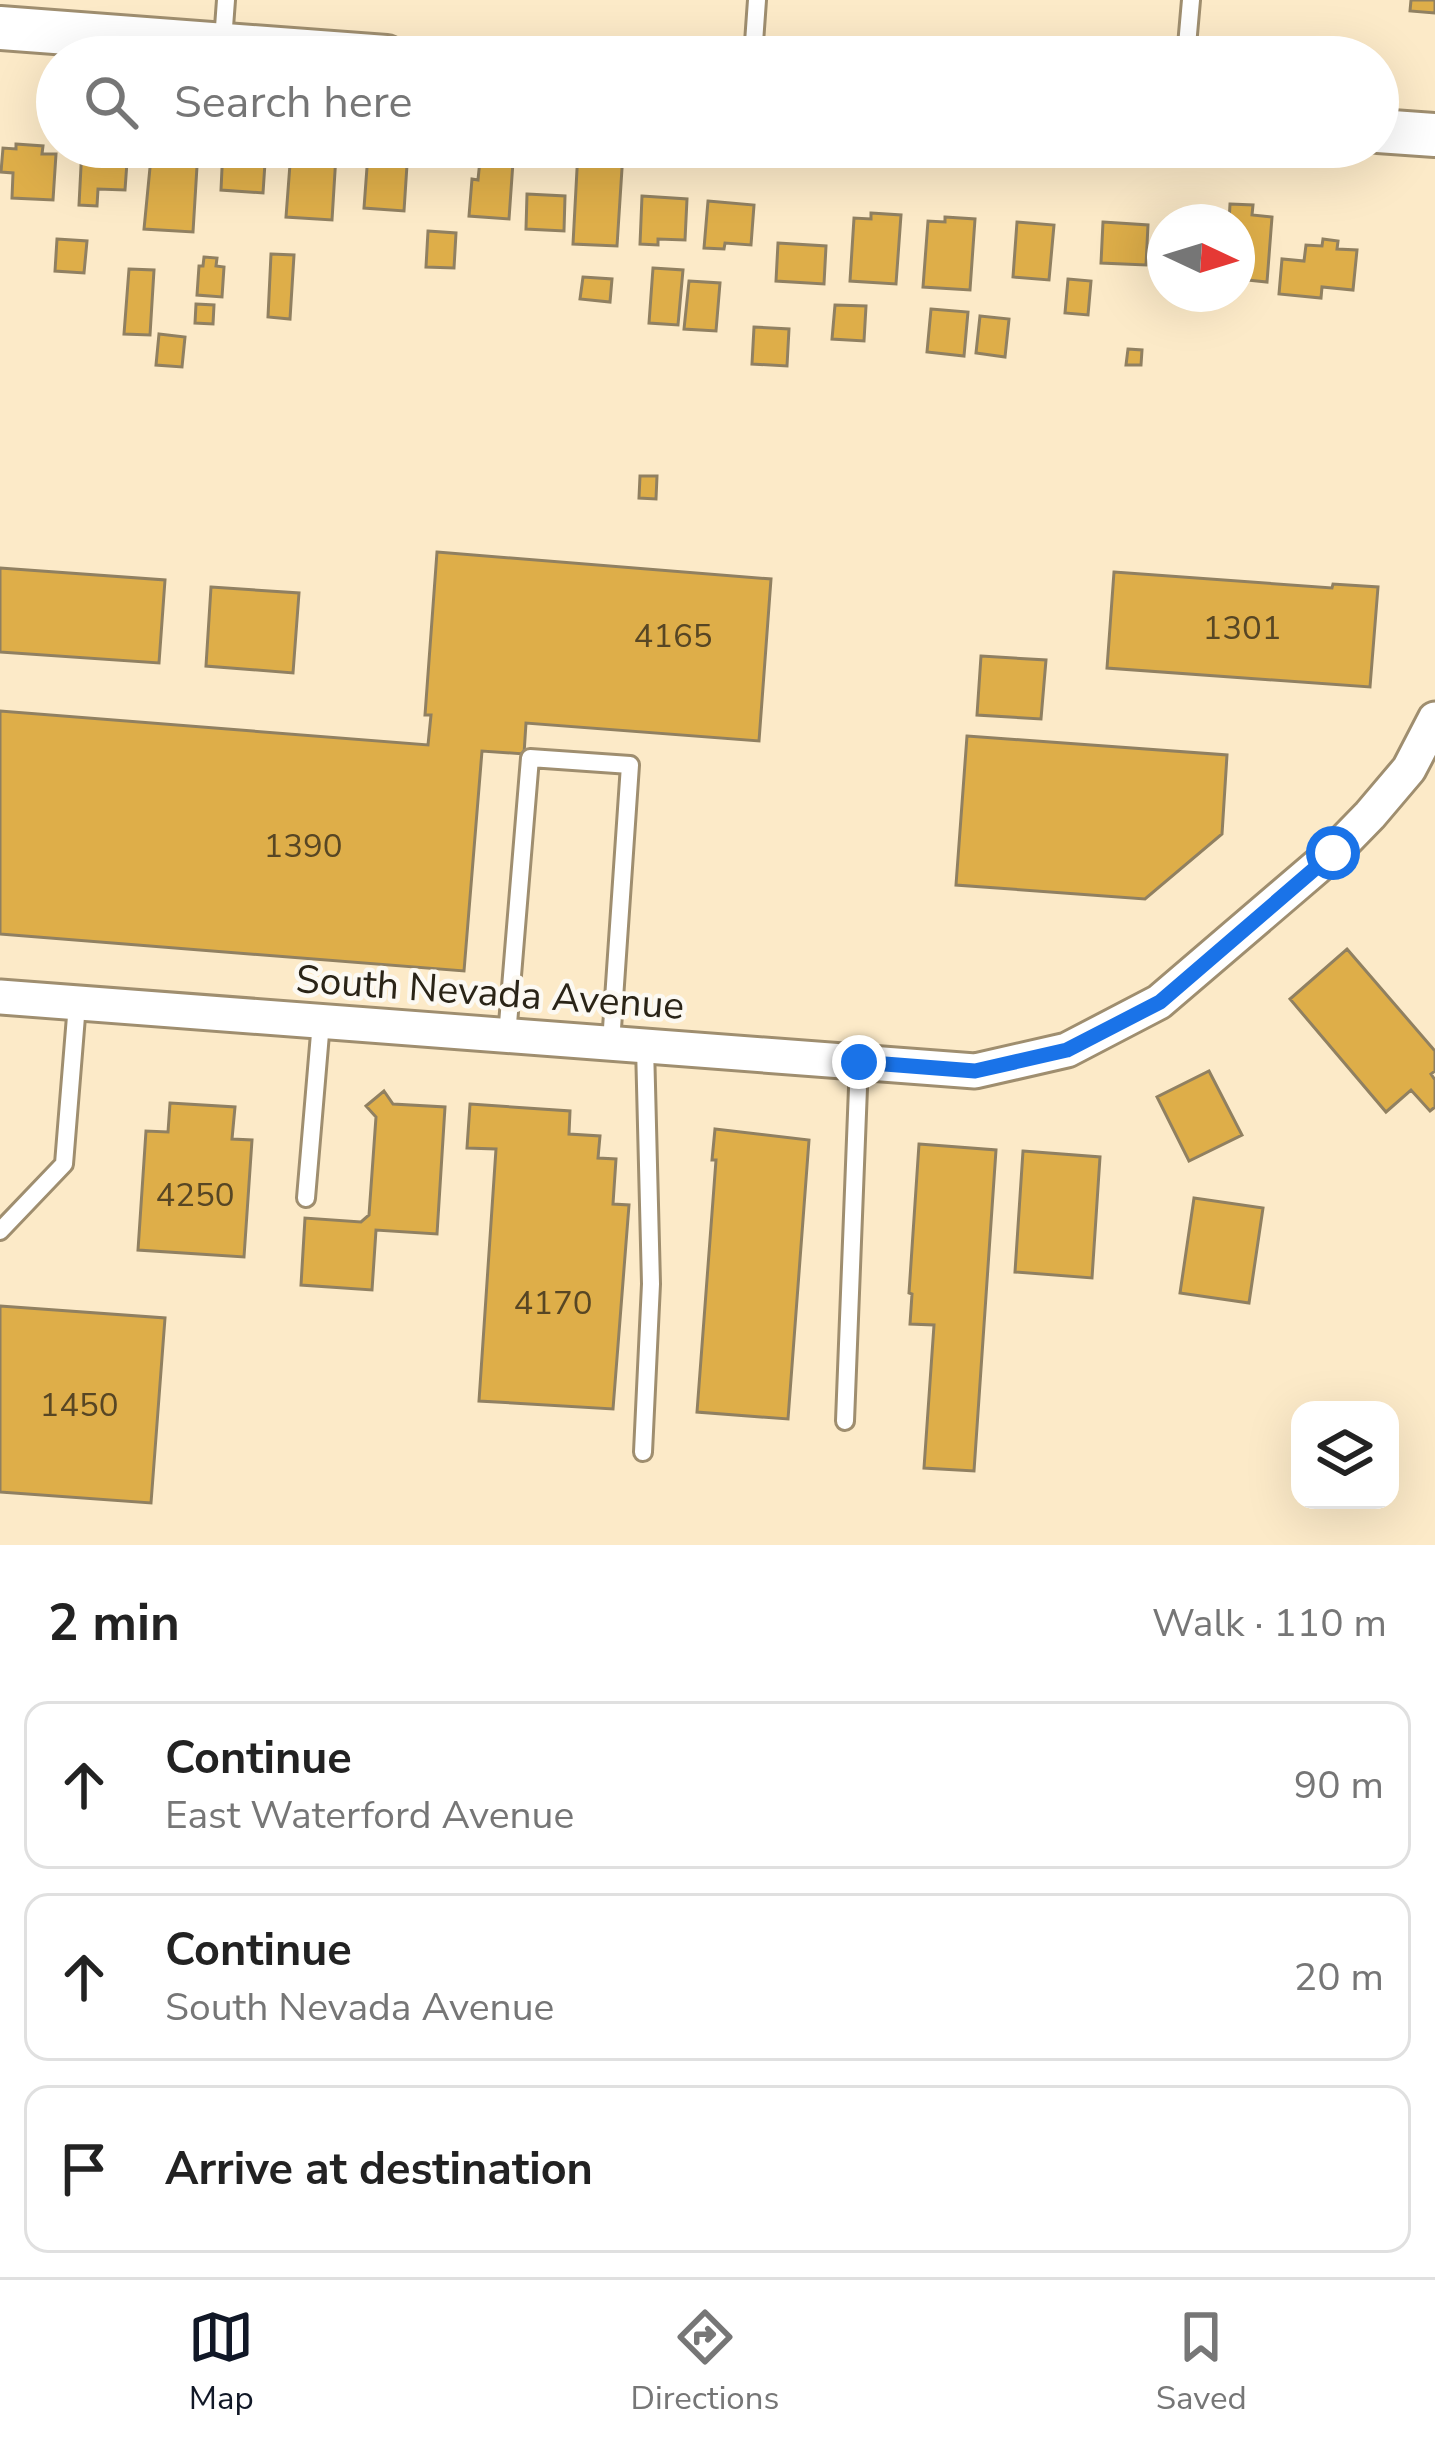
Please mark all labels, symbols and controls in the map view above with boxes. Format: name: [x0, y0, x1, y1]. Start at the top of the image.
search box: [36, 36, 1399, 168]
icon: search: [78, 69, 144, 135]
text: Search here: [174, 72, 413, 133]
north arrow: [1147, 204, 1255, 312]
house number: 1301: [1202, 606, 1282, 651]
house number: 4165: [633, 614, 713, 659]
house number: 1390: [263, 824, 343, 869]
route start: [1306, 826, 1360, 880]
street label: South Nevada Avenue: [294, 953, 686, 1033]
route end: [832, 1035, 886, 1089]
house number: 4250: [155, 1173, 235, 1218]
house number: 4170: [513, 1281, 593, 1326]
house number: 1450: [39, 1383, 119, 1428]
map controls: [1291, 1401, 1399, 1509]
button: layers: [1291, 1401, 1399, 1509]
text: 2 min: [48, 1588, 180, 1658]
text: Walk · 110 m: [1152, 1597, 1387, 1650]
text: Continue: [165, 1728, 352, 1789]
icon: ahead: [51, 1752, 117, 1818]
text: 90 m: [1294, 1759, 1384, 1812]
text: East Waterford Avenue: [165, 1789, 574, 1842]
text: Continue: [165, 1920, 352, 1981]
icon: ahead: [51, 1944, 117, 2010]
text: 20 m: [1294, 1951, 1384, 2004]
text: South Nevada Avenue: [165, 1981, 554, 2034]
icon: arrive: [51, 2136, 117, 2202]
text: Arrive at destination: [165, 2139, 593, 2200]
tab: Map: [188, 2304, 254, 2421]
tab: Directions: [631, 2304, 779, 2421]
tab: Saved: [1156, 2304, 1247, 2421]

